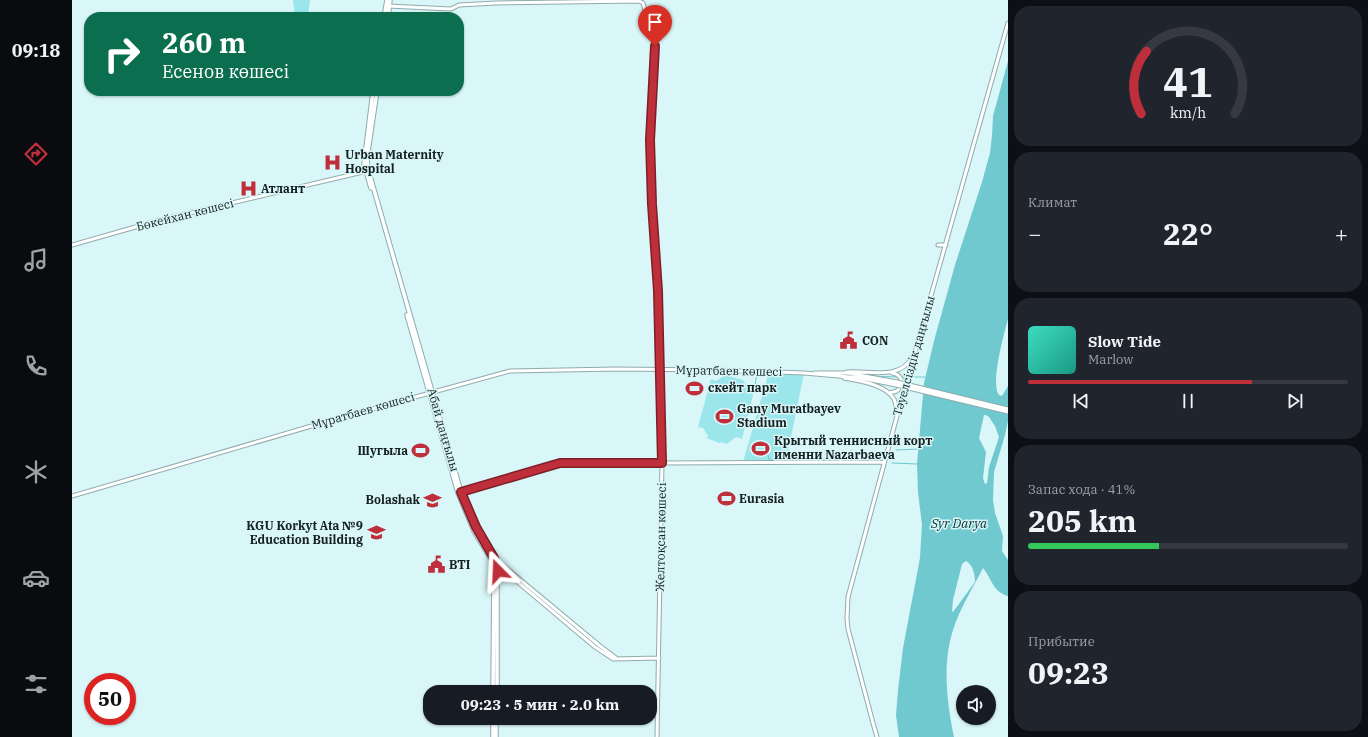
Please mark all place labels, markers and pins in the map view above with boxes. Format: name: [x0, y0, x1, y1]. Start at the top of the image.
pin: [638, 5, 672, 46]
place label: Urban Maternity Hospital: [345, 147, 444, 176]
hospital icon: Urban Maternity Hospital: [322, 152, 342, 172]
hospital icon: Атлант: [238, 179, 258, 199]
place label: Атлант: [261, 181, 305, 196]
public building icon: CON: [839, 331, 859, 351]
place label: CON: [862, 333, 888, 348]
sports icon: скейт парк: [685, 378, 705, 398]
place label: скейт парк: [708, 380, 777, 395]
place label: Gany Muratbayev Stadium: [737, 401, 841, 430]
sports icon: Gany Muratbayev Stadium: [714, 406, 734, 426]
place label: Крытый теннисный корт именни Nazarbaeva: [774, 433, 932, 462]
sports icon: Крытый теннисный корт именни Nazarbaeva: [751, 438, 771, 458]
sports icon: Шугыла: [411, 441, 431, 461]
place label: Шугыла: [358, 443, 408, 458]
sports icon: Eurasia: [716, 489, 736, 509]
school or university icon: Bolashak: [423, 490, 443, 510]
place label: Eurasia: [739, 491, 785, 506]
place label: Bolashak: [366, 492, 421, 507]
place label: KGU Korkyt Ata №9 Education Building: [246, 518, 363, 547]
school or university icon: KGU Korkyt Ata №9 Education Building: [366, 523, 386, 543]
public building icon: BTI: [426, 555, 446, 575]
place label: BTI: [449, 557, 471, 572]

